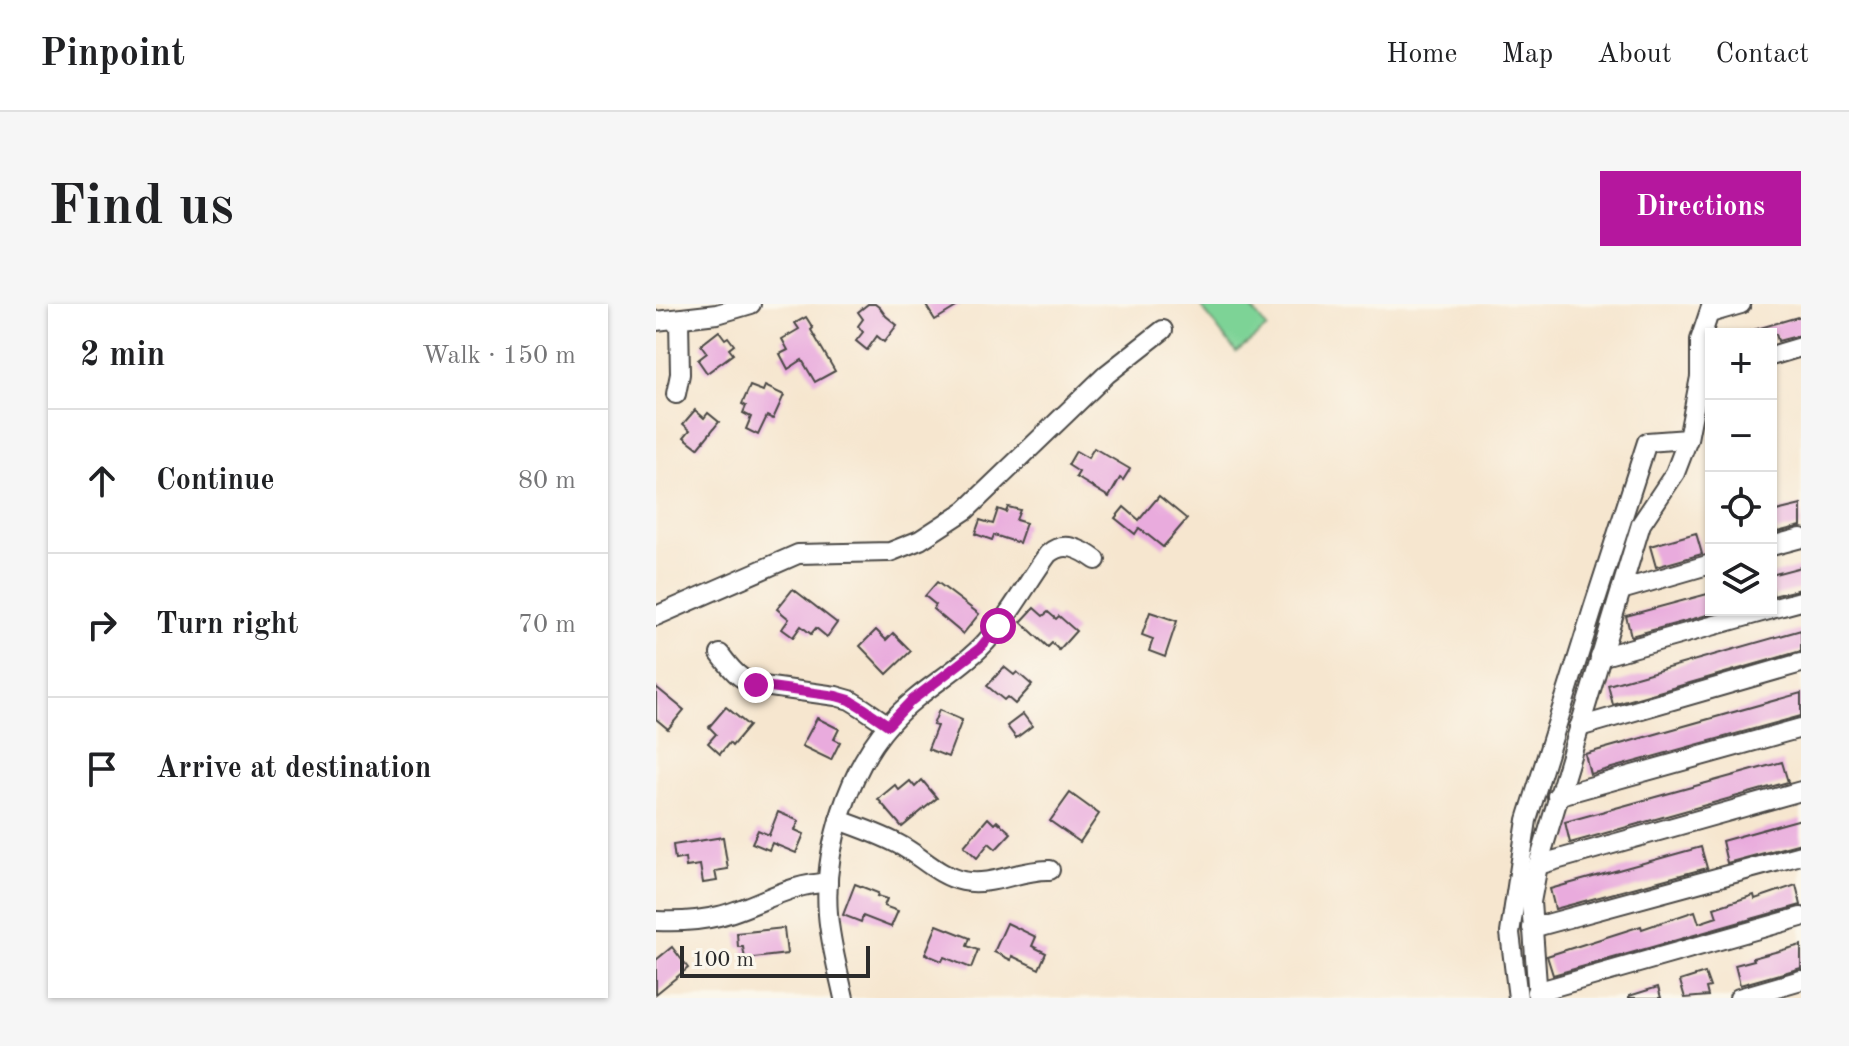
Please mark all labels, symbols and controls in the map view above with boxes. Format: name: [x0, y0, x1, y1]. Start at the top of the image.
text: Pinpoint: [40, 36, 185, 74]
text: Home: [1386, 41, 1457, 69]
text: Map: [1501, 41, 1553, 69]
text: About: [1597, 41, 1672, 69]
text: Contact: [1716, 41, 1809, 69]
button: Directions: [1600, 171, 1801, 246]
text: Find us: [48, 180, 234, 236]
map controls: [1705, 328, 1777, 616]
button: +: [1705, 328, 1777, 400]
text: 2 min: [80, 339, 165, 373]
text: Walk · 150 m: [422, 343, 576, 369]
button: −: [1705, 400, 1777, 472]
icon: ahead: [80, 459, 124, 503]
text: Continue: [156, 466, 275, 496]
text: 80 m: [518, 468, 576, 494]
button: locate: [1705, 472, 1777, 544]
button: layers: [1705, 544, 1777, 616]
icon: right: [80, 603, 124, 647]
route start: [980, 608, 1016, 644]
text: Turn right: [156, 610, 298, 640]
text: 70 m: [518, 612, 576, 638]
route end: [738, 667, 774, 703]
icon: arrive: [80, 747, 124, 791]
text: Arrive at destination: [156, 754, 431, 784]
scale bar: [680, 942, 870, 978]
text: 100 m: [692, 949, 754, 971]

